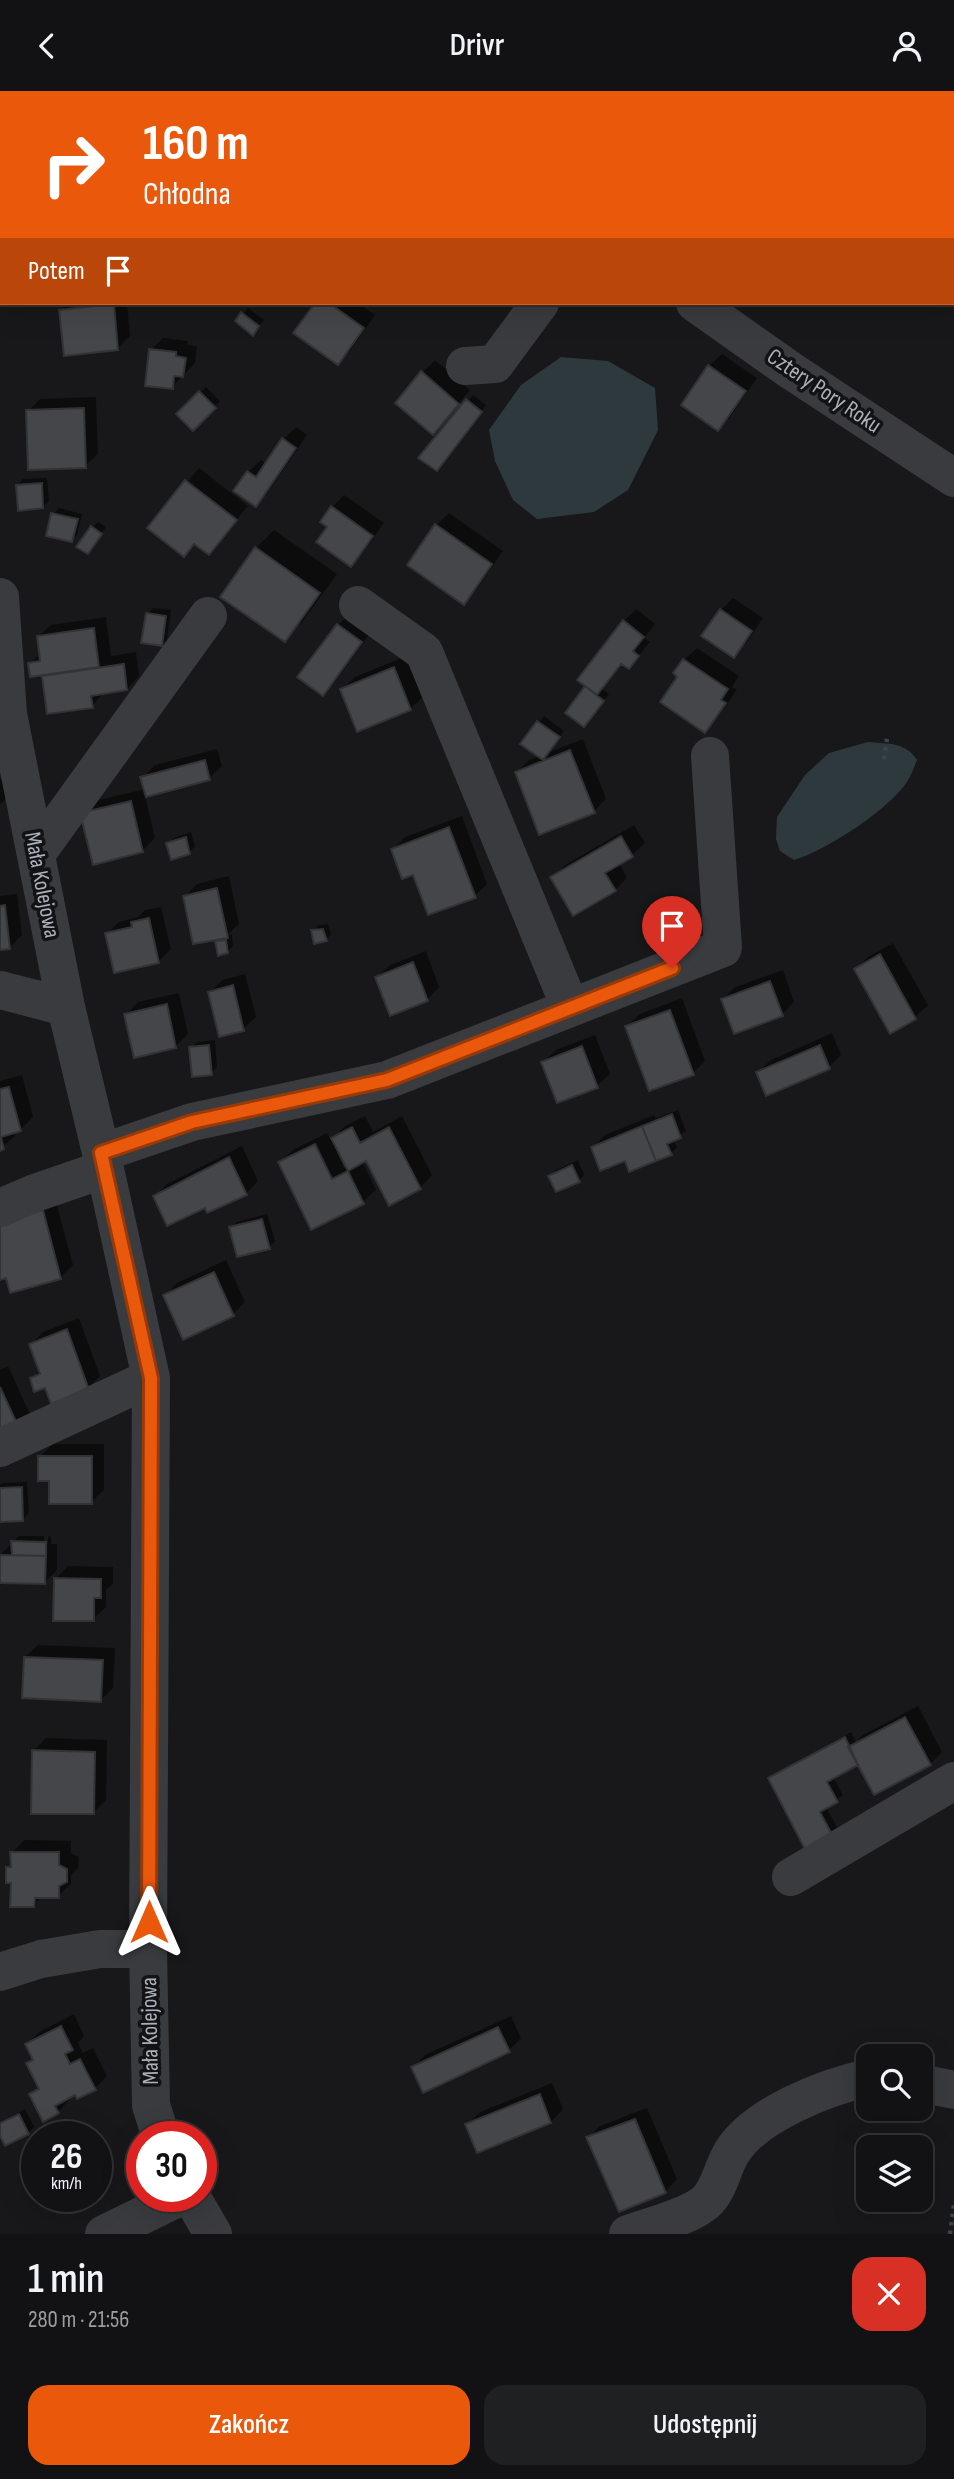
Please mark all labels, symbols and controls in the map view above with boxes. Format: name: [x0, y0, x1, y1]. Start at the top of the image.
text: Drivr: [450, 26, 504, 65]
icon: back: [28, 27, 66, 65]
icon: person: [888, 27, 926, 65]
text: 160 m: [143, 115, 249, 174]
icon: right: [28, 119, 119, 210]
text: Chłodna: [143, 175, 231, 214]
icon: arrive: [99, 252, 137, 290]
text: Potem: [28, 256, 85, 287]
street label: Cztery Pory Roku: [762, 343, 886, 439]
street label: Mała Kolejowa: [18, 830, 66, 940]
pin: [642, 896, 702, 968]
icon: arrive: [653, 907, 691, 945]
position arrow: [112, 1885, 186, 1959]
street label: Mała Kolejowa: [135, 1977, 165, 2085]
map controls: [856, 2044, 933, 2212]
button: search: [856, 2044, 933, 2121]
speed limit sign: 30: [126, 2121, 217, 2212]
button: layers: [856, 2135, 933, 2212]
text: 26: [51, 2136, 82, 2179]
text: km/h: [51, 2173, 82, 2194]
text: 1 min: [28, 2254, 104, 2305]
button: close: [852, 2257, 926, 2331]
text: 280 m · 21:56: [28, 2306, 129, 2334]
button: Zakończ: [28, 2385, 470, 2465]
button: Udostępnij: [484, 2385, 926, 2465]

